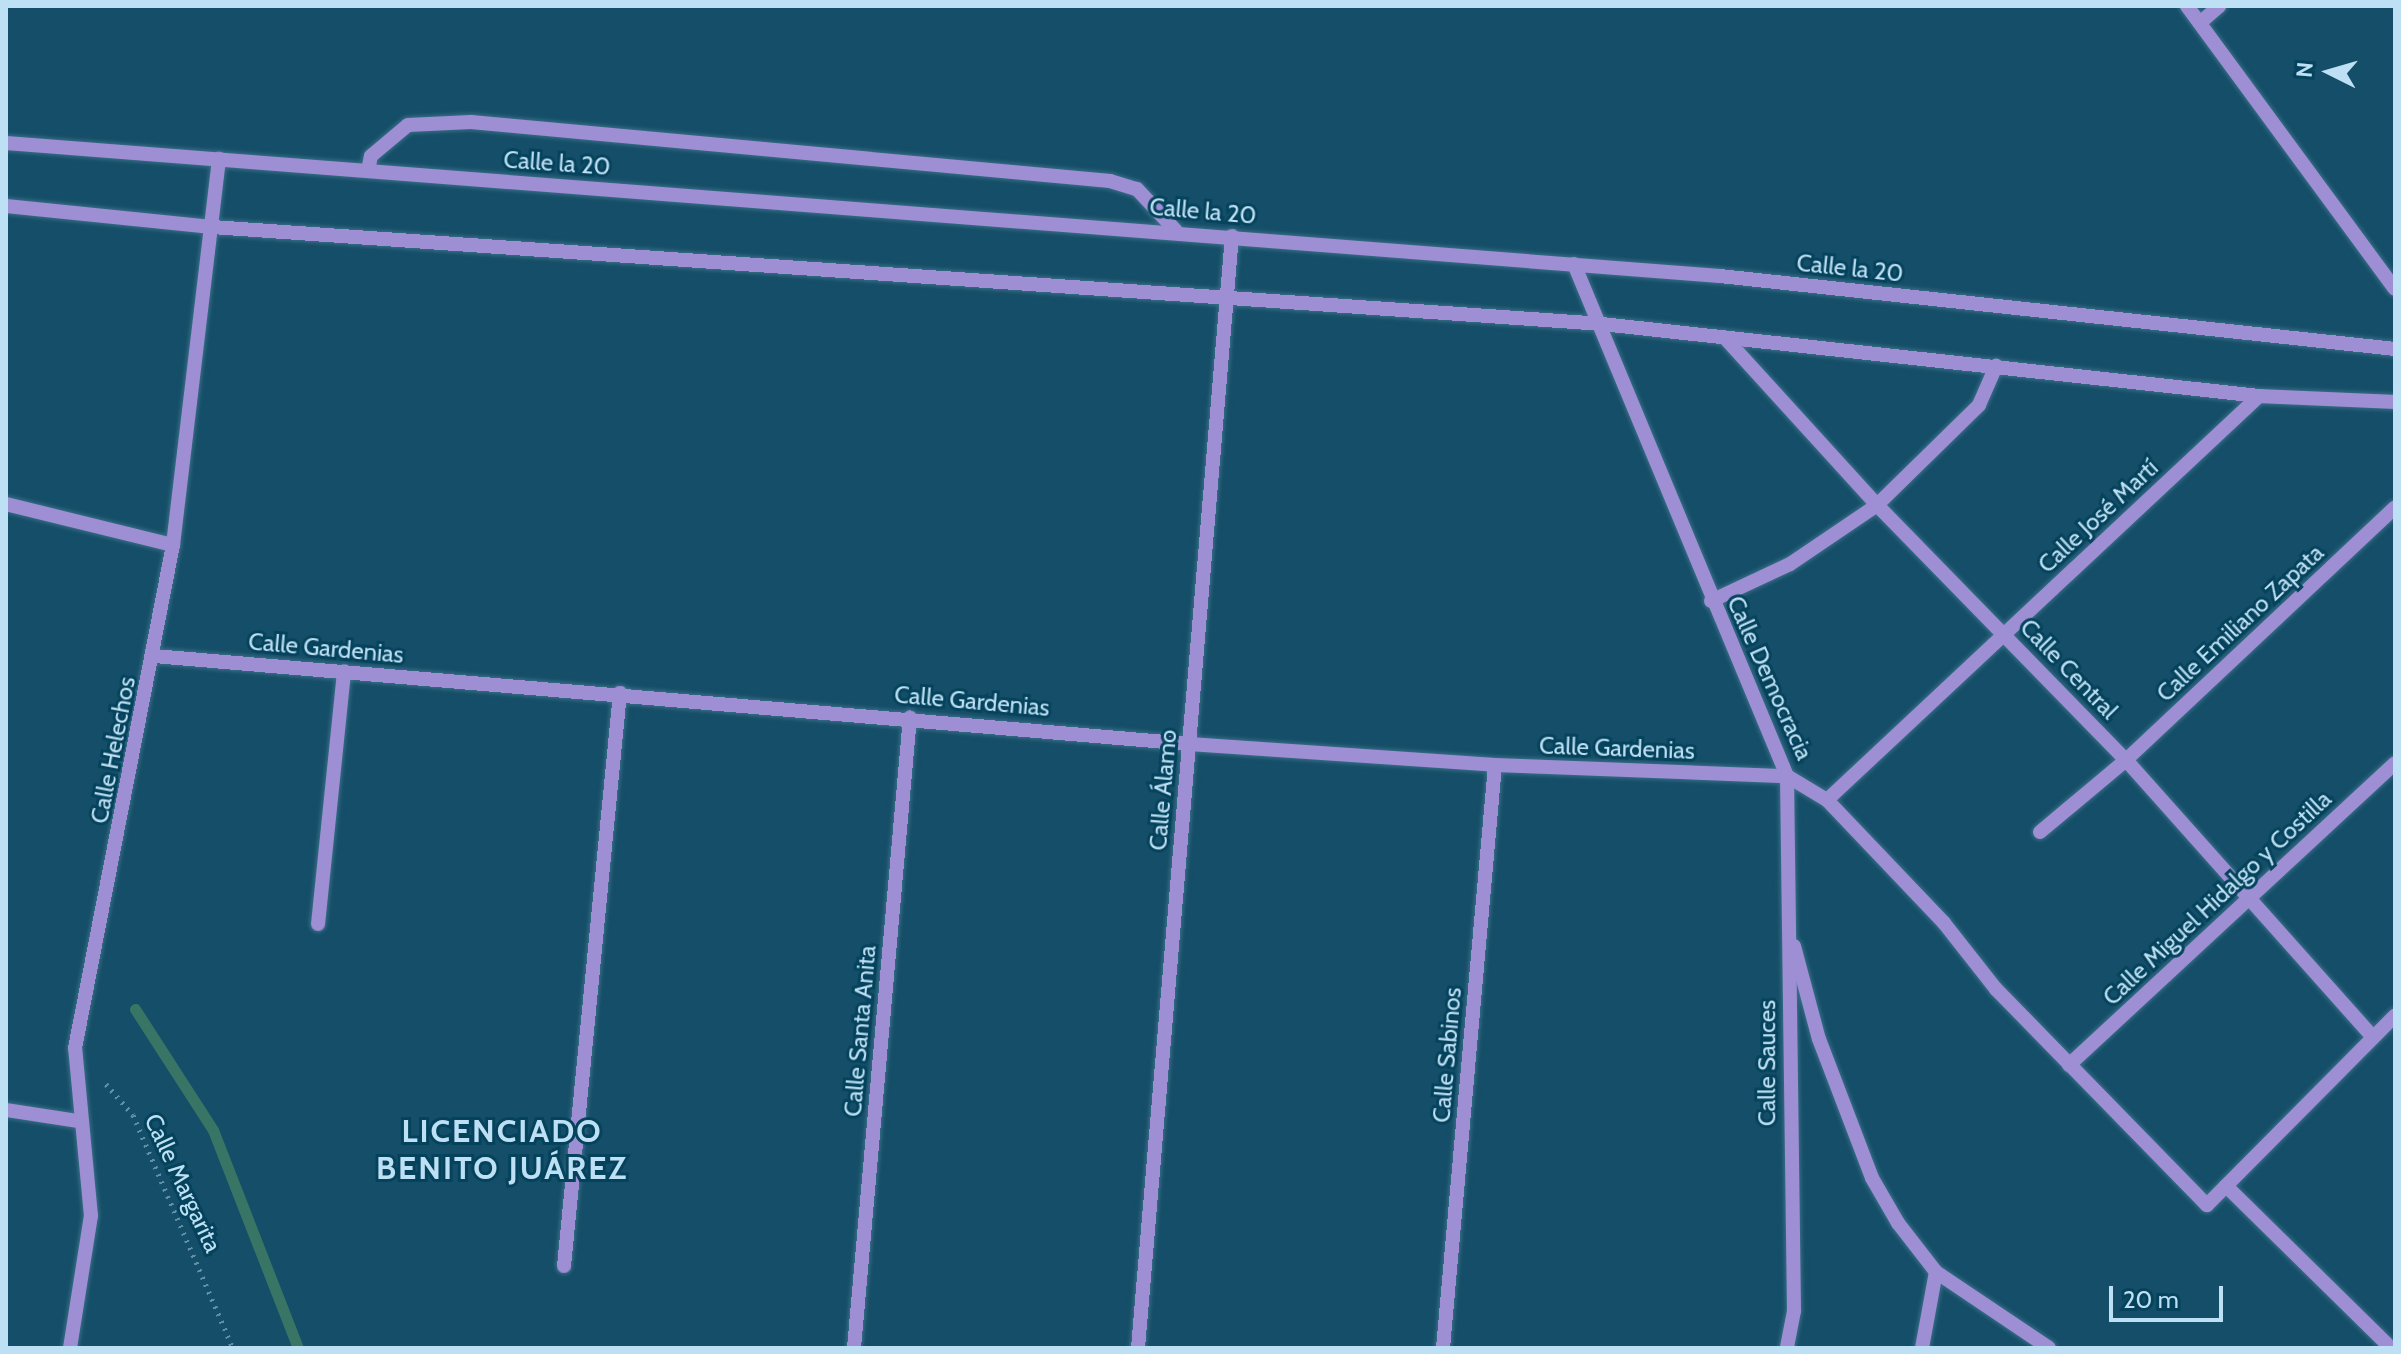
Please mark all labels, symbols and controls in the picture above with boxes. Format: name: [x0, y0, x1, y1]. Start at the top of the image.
north arrow: [2289, 32, 2369, 112]
text: N: [2290, 61, 2319, 79]
street label: Calle la 20: [503, 145, 611, 181]
street label: Calle la 20: [1148, 192, 1258, 230]
street label: Calle la 20: [1795, 248, 1905, 288]
street label: Calle José Martí: [2032, 453, 2164, 579]
street label: Calle Emiliano Zapata: [2151, 538, 2329, 708]
street label: Calle Democracia: [1721, 592, 1819, 764]
street label: Calle Central: [2014, 613, 2124, 725]
street label: Calle Gardenias: [247, 627, 405, 669]
street label: Calle Helechos: [85, 674, 141, 826]
street label: Calle Gardenias: [893, 680, 1051, 722]
street label: Calle Álamo: [1143, 728, 1183, 852]
street label: Calle Gardenias: [1539, 731, 1695, 765]
street label: Calle Miguel Hidalgo y Costilla: [2097, 785, 2337, 1011]
street label: Calle Santa Anita: [838, 944, 882, 1118]
street label: Calle Sabinos: [1427, 986, 1467, 1124]
street label: Calle Sauces: [1753, 1000, 1781, 1126]
street label: Calle Margarita: [138, 1109, 228, 1257]
district label: LICENCIADO BENITO JUÁREZ: [376, 1113, 628, 1188]
scale bar: [2113, 1270, 2227, 1320]
text: 20 m: [2123, 1285, 2179, 1314]

